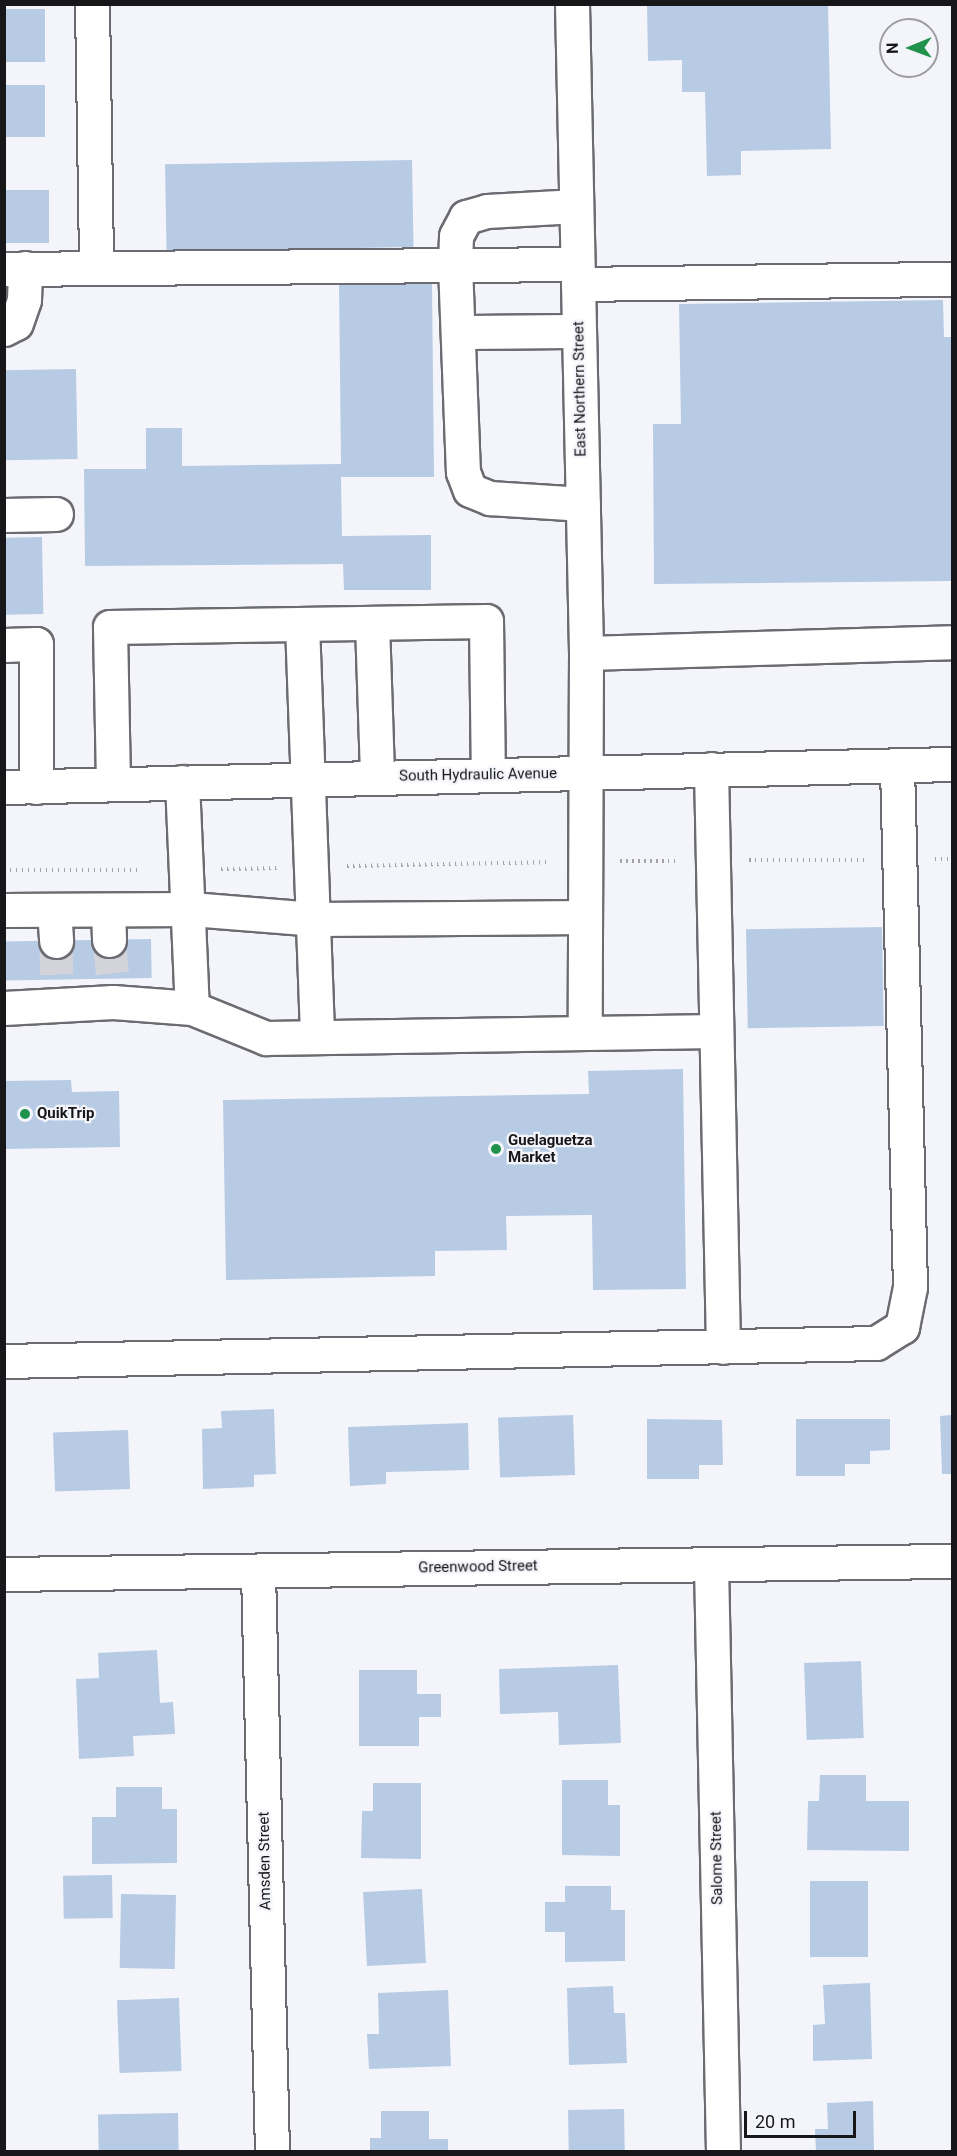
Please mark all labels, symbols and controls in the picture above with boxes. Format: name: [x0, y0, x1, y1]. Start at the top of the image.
north arrow: [879, 18, 939, 78]
text: N: [883, 42, 902, 54]
street label: East Northern Street: [570, 321, 590, 457]
street label: South Hydraulic Avenue: [399, 765, 557, 785]
place label: QuikTrip: [37, 1105, 94, 1123]
marker: QuikTrip: [18, 1107, 32, 1121]
place label: Guelaguetza Market: [508, 1131, 593, 1166]
marker: Guelaguetza Market: [489, 1142, 503, 1156]
street label: Greenwood Street: [418, 1557, 538, 1577]
street label: Salome Street: [707, 1811, 727, 1905]
street label: Amsden Street: [255, 1812, 275, 1910]
scale bar: [747, 2099, 860, 2137]
text: 20 m: [755, 2111, 795, 2132]

